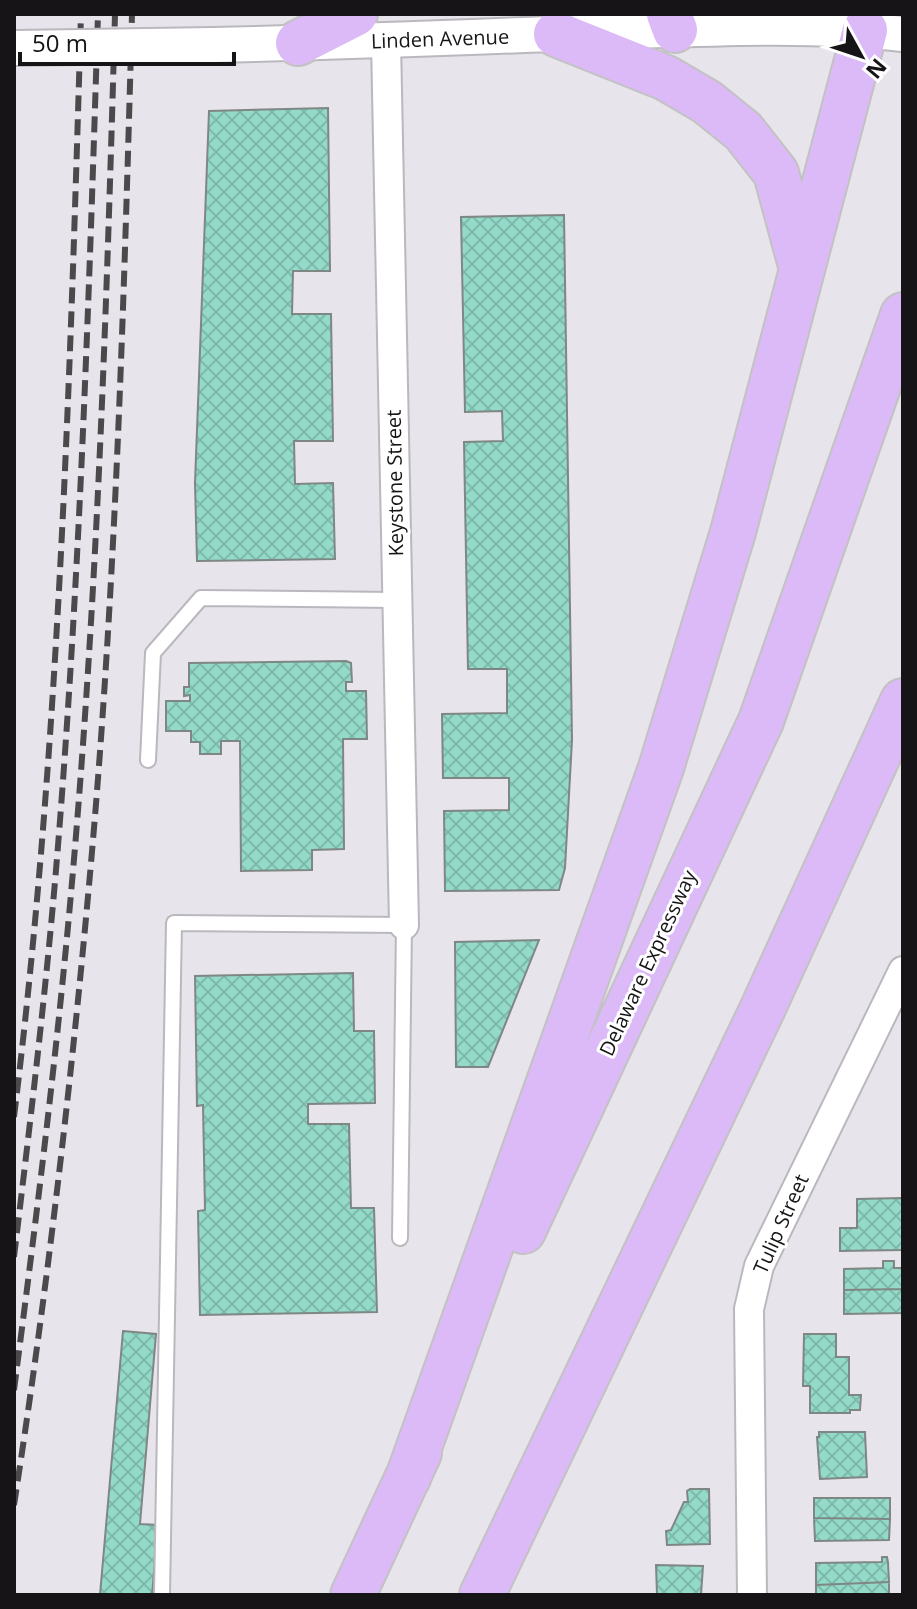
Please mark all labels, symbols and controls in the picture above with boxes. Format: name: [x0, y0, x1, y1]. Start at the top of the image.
scale bar: [20, 16, 234, 66]
north arrow: [821, 16, 901, 96]
street label: Linden Avenue: [370, 23, 510, 54]
text: 50 m: [32, 26, 88, 59]
text: N: [860, 53, 894, 86]
street label: Keystone Street: [380, 409, 409, 557]
street label: Delaware Expressway: [593, 865, 703, 1060]
street label: Tulip Street: [747, 1170, 815, 1278]

